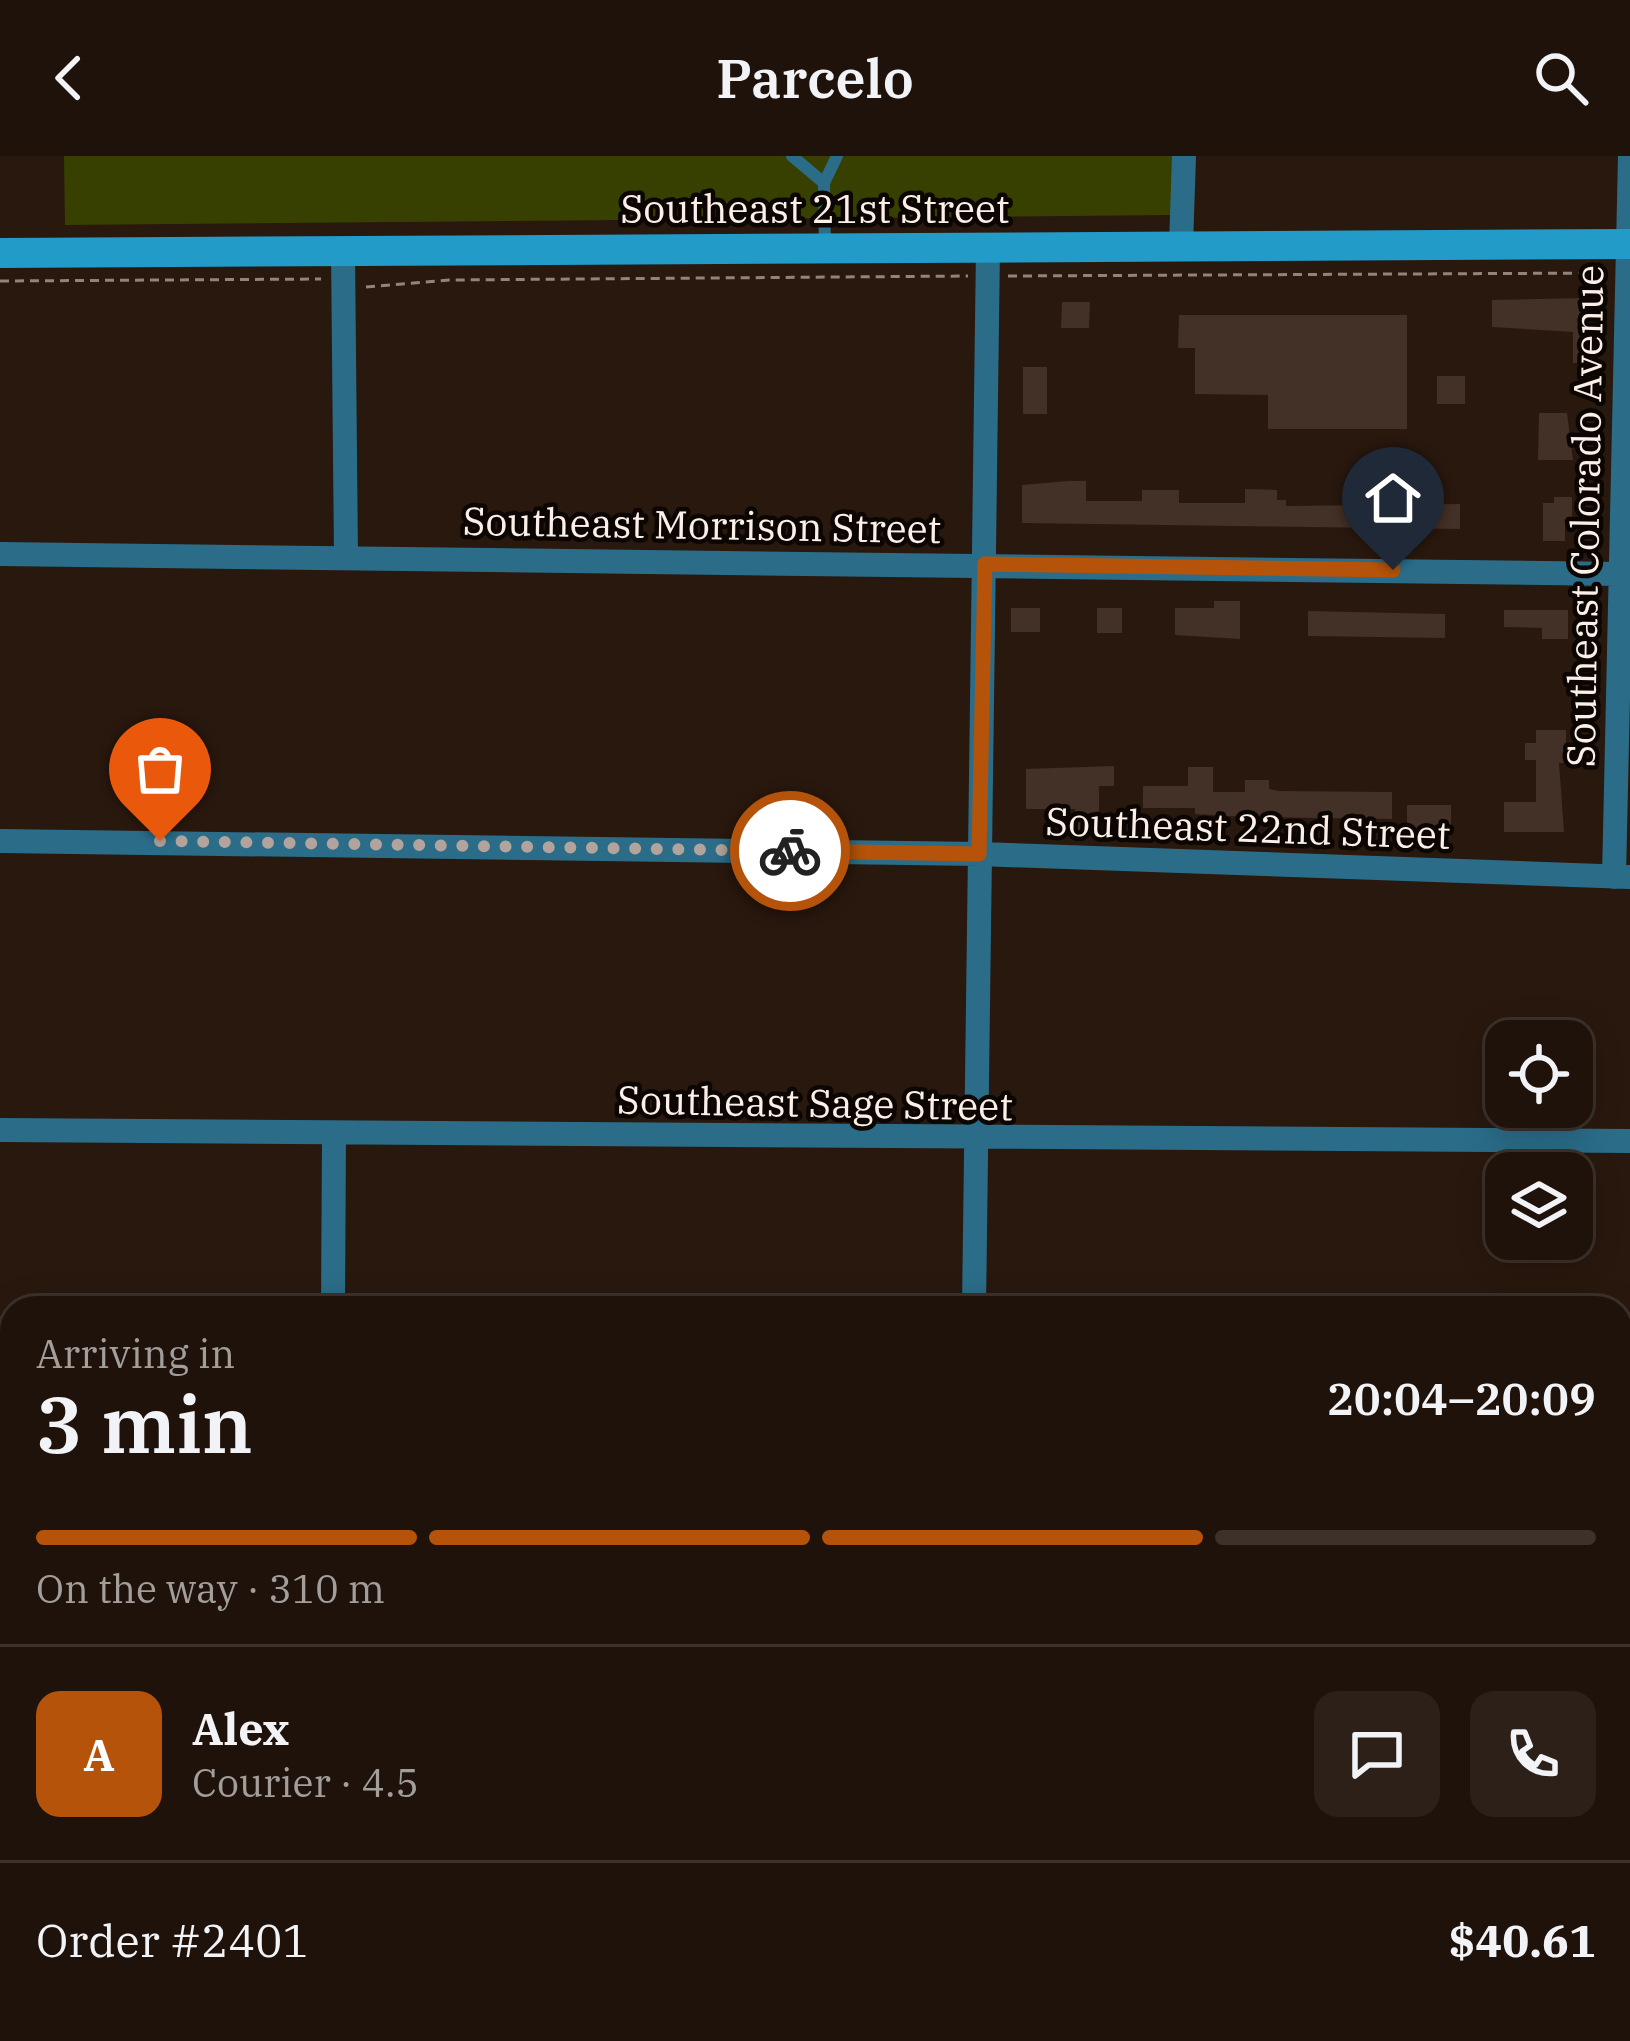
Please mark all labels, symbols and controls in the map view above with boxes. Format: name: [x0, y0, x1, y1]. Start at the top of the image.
text: Parcelo: [716, 43, 914, 113]
icon: back: [36, 45, 102, 111]
icon: search: [1528, 45, 1594, 111]
street label: Southeast 21st Street: [620, 183, 1010, 234]
street label: Southeast Colorado Avenue: [1555, 264, 1614, 768]
pin: [1342, 447, 1444, 570]
icon: home: [1360, 465, 1426, 531]
street label: Southeast Morrison Street: [462, 495, 942, 554]
pin: [109, 718, 211, 841]
icon: bag: [127, 736, 193, 802]
courier: [730, 791, 850, 911]
street label: Southeast 22nd Street: [1045, 795, 1451, 860]
icon: bike: [757, 818, 823, 884]
map controls: [1485, 1020, 1593, 1260]
button: locate: [1485, 1020, 1593, 1128]
street label: Southeast Sage Street: [617, 1074, 1013, 1131]
button: layers: [1485, 1152, 1593, 1260]
text: Arriving in: [36, 1328, 235, 1379]
text: 20:04–20:09: [1327, 1369, 1596, 1427]
text: 3 min: [36, 1373, 253, 1474]
text: On the way · 310 m: [36, 1563, 385, 1614]
button: chat: [1314, 1691, 1440, 1817]
button: phone: [1470, 1691, 1596, 1817]
text: Alex: [192, 1699, 289, 1757]
text: A: [83, 1725, 115, 1783]
text: Courier · 4.5: [192, 1757, 419, 1808]
text: Order #2401: [36, 1911, 309, 1969]
text: $40.61: [1449, 1911, 1596, 1969]

